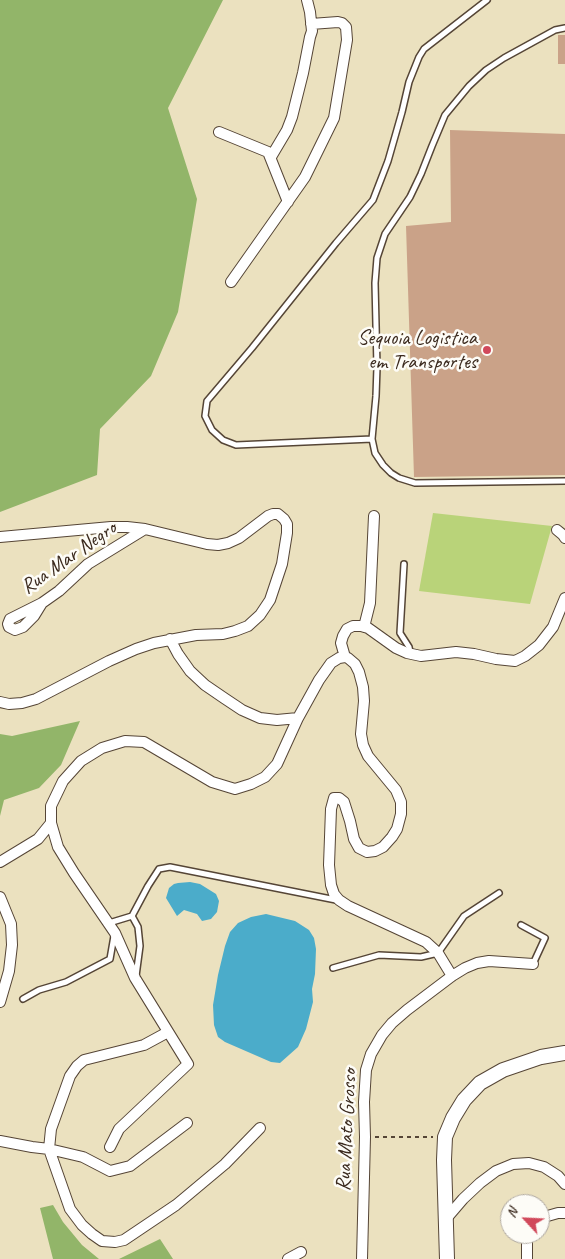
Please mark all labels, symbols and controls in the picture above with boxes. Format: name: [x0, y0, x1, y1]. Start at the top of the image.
place label: Sequoia Logistica em Transportes: [357, 325, 477, 375]
marker: Sequoia Logistica em Transportes: [481, 344, 493, 356]
street label: Rua Mar Negro: [16, 516, 122, 600]
street label: Rua Mato Grosso: [331, 1068, 363, 1192]
north arrow: [500, 1194, 550, 1244]
text: N: [502, 1205, 521, 1220]

